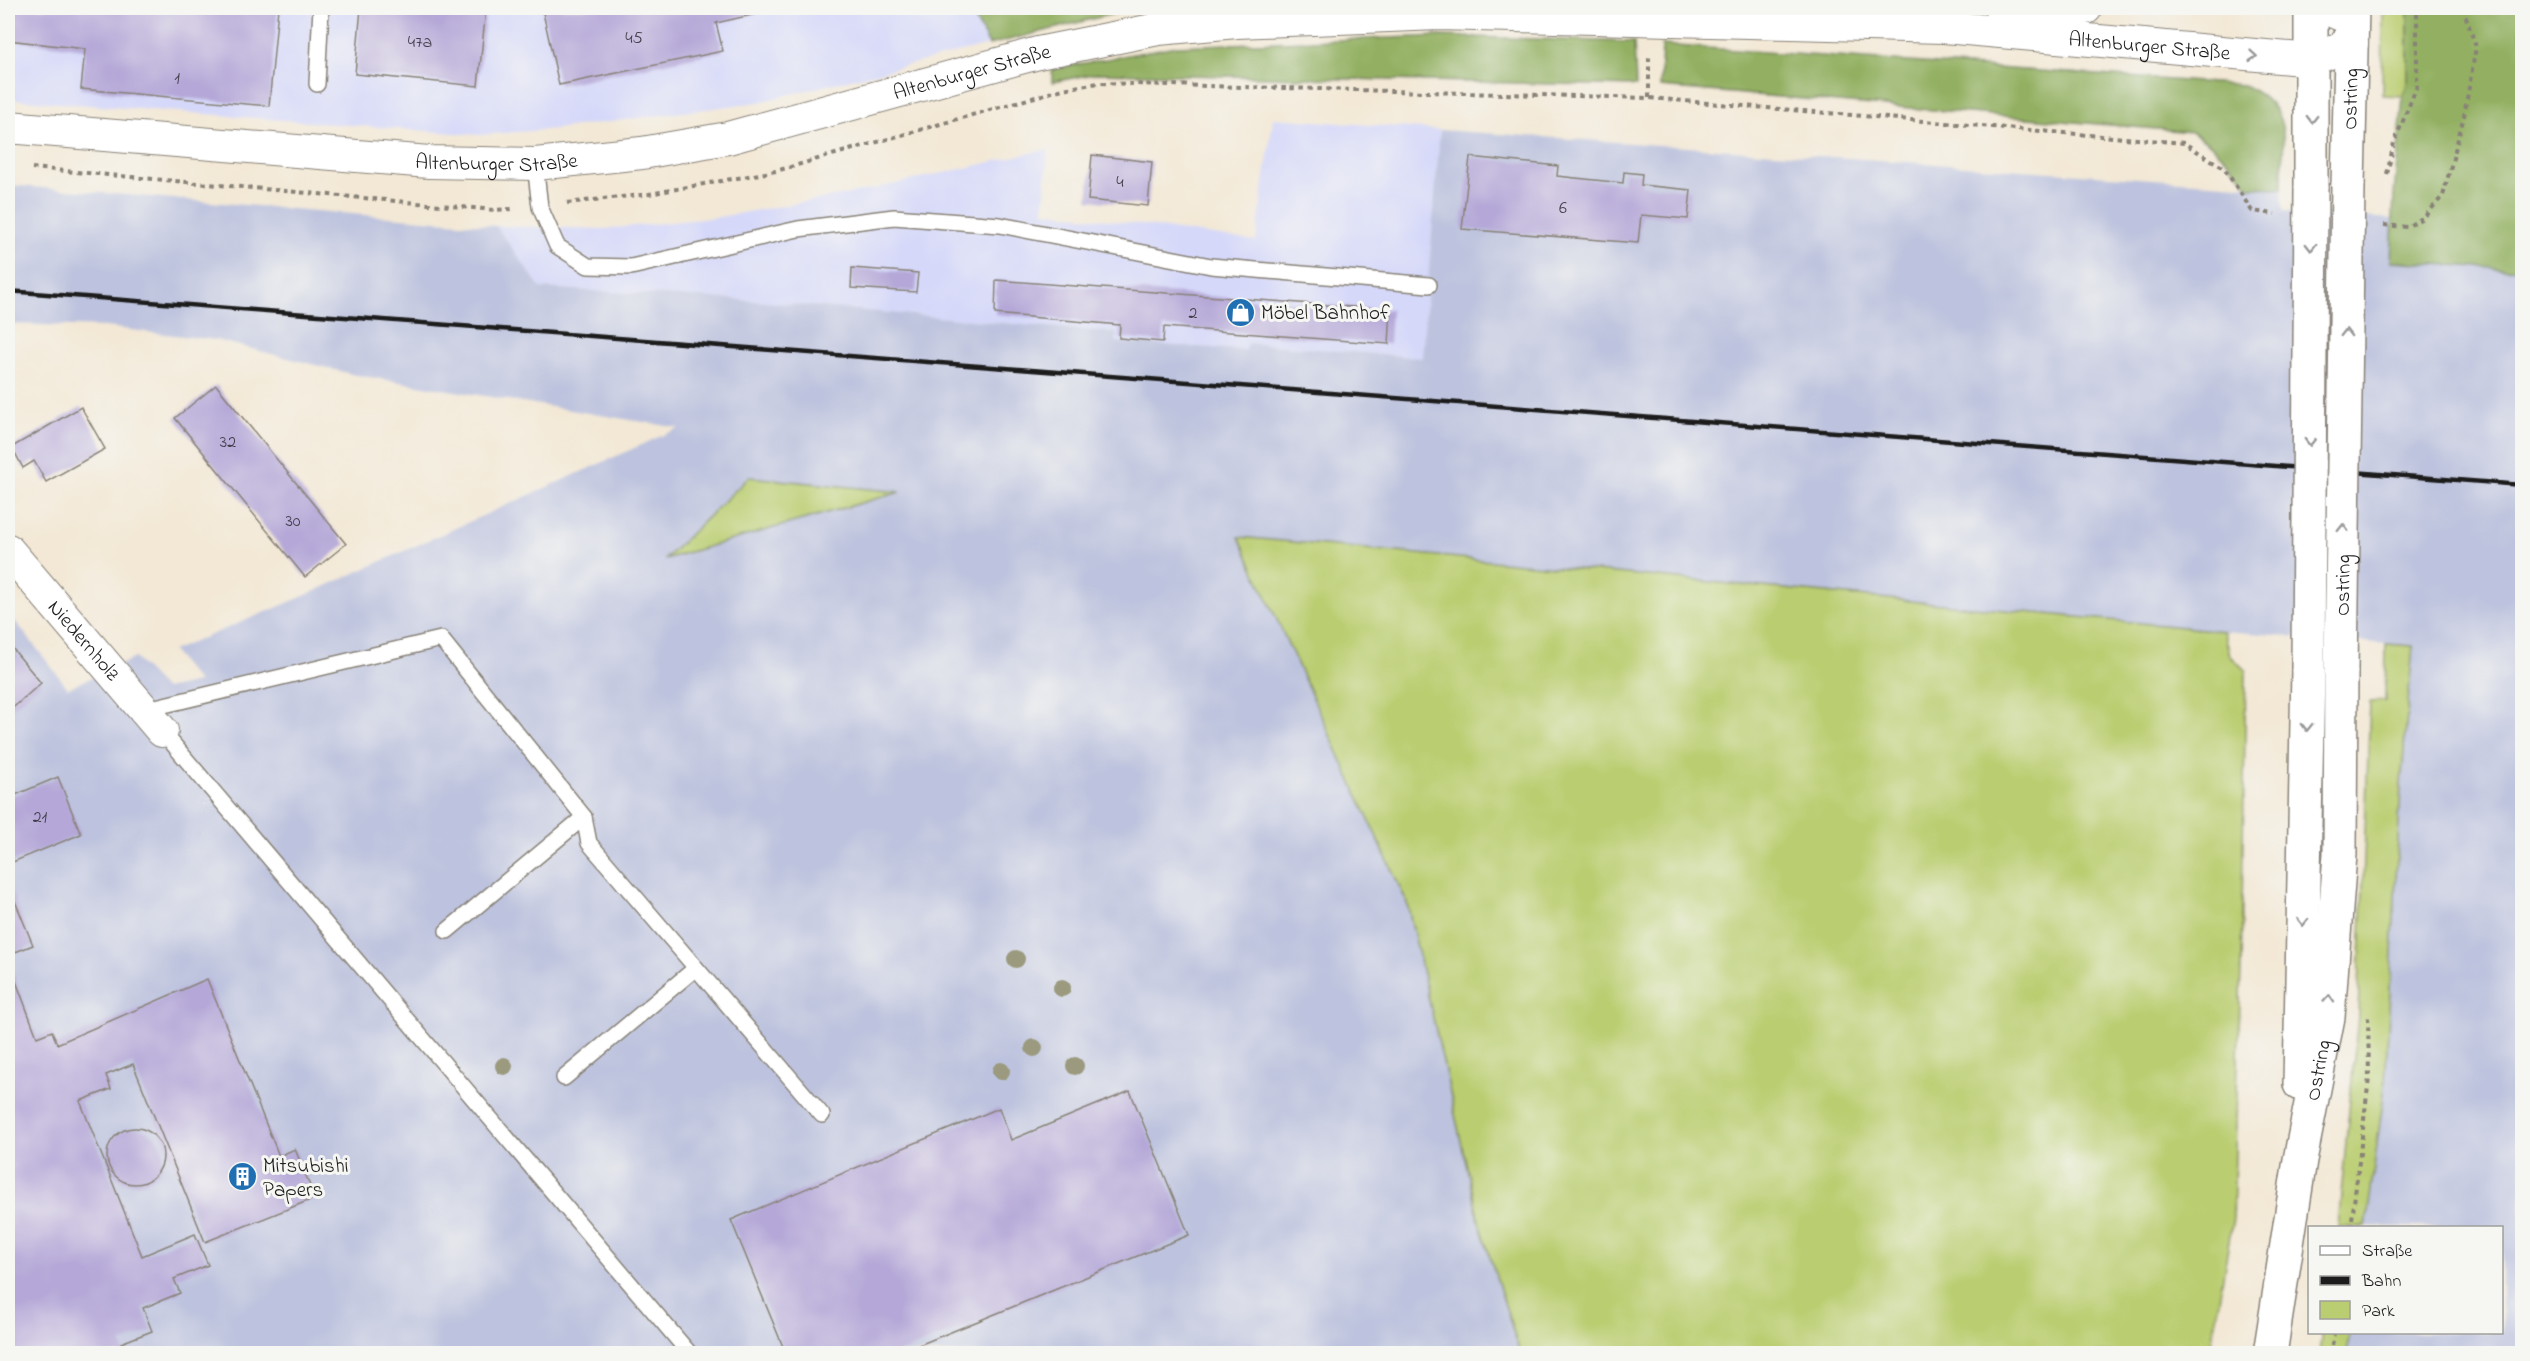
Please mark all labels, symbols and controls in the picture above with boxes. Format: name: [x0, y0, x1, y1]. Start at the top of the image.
street label: Altenburger Straße: [2067, 25, 2232, 70]
house number: 45: [625, 26, 643, 52]
house number: 47a: [408, 30, 432, 56]
street label: Altenburger Straße: [890, 38, 1054, 109]
one-way arrow: [2248, 49, 2257, 62]
house number: 1: [174, 66, 180, 92]
street label: Ostring: [2336, 68, 2370, 130]
one-way arrow: [2305, 114, 2318, 123]
street label: Altenburger Straße: [414, 147, 580, 182]
house number: 4: [1116, 170, 1124, 196]
house number: 6: [1559, 196, 1567, 222]
one-way arrow: [2305, 243, 2317, 252]
shop icon: Möbel Bahnhof: [1224, 296, 1256, 328]
place label: Möbel Bahnhof: [1261, 299, 1390, 329]
house number: 2: [1189, 301, 1198, 327]
one-way arrow: [2340, 329, 2352, 338]
house number: 32: [220, 430, 236, 456]
one-way arrow: [2303, 438, 2316, 447]
house number: 30: [285, 509, 301, 535]
one-way arrow: [2337, 524, 2349, 533]
street label: Ostring: [2329, 554, 2362, 616]
street label: Niedernholz: [40, 594, 126, 688]
one-way arrow: [2301, 723, 2313, 732]
house number: 21: [33, 805, 48, 831]
one-way arrow: [2296, 917, 2309, 926]
one-way arrow: [2323, 995, 2336, 1004]
street label: Ostring: [2299, 1037, 2342, 1104]
place label: Mitsubishi Papers: [263, 1152, 349, 1206]
building icon: Mitsubishi Papers: [226, 1161, 258, 1193]
legend: [2308, 1226, 2503, 1334]
text: Straße: [2362, 1239, 2413, 1265]
text: Bahn: [2361, 1269, 2401, 1295]
text: Park: [2362, 1299, 2395, 1325]

